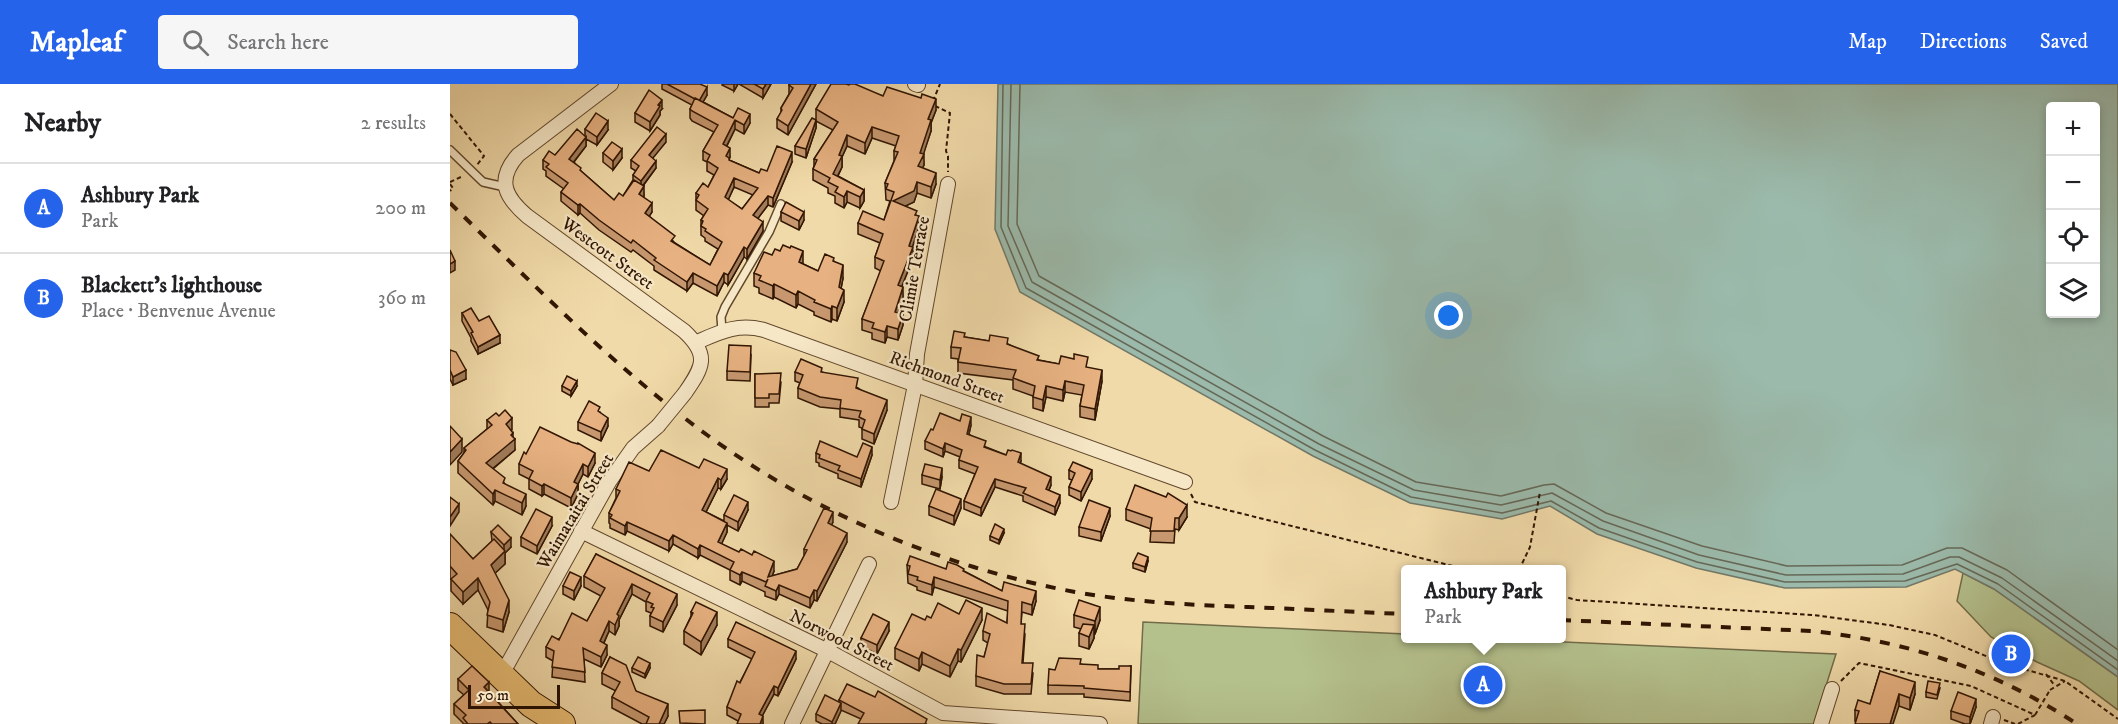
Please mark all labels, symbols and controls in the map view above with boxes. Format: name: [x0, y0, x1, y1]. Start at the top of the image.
search box: [158, 15, 578, 69]
text: Mapleaf: [30, 25, 122, 60]
icon: search: [179, 26, 212, 59]
text: Search here: [227, 29, 329, 56]
text: Map: [1848, 29, 1887, 55]
text: Directions: [1920, 29, 2007, 55]
text: Saved: [2040, 29, 2088, 55]
map controls: [2046, 102, 2100, 318]
button: +: [2046, 102, 2100, 156]
text: Nearby: [24, 107, 101, 140]
text: 2 results: [361, 111, 426, 136]
button: −: [2046, 156, 2100, 210]
text: Ashbury Park: [81, 182, 199, 209]
text: A: [37, 196, 50, 221]
text: 200 m: [375, 196, 426, 221]
text: Park: [81, 209, 118, 234]
button: locate: [2046, 210, 2100, 264]
street label: Westcott Street: [556, 212, 658, 295]
street label: Climie Terrace: [895, 215, 935, 324]
button: layers: [2046, 264, 2100, 318]
text: Blackett's lighthouse: [81, 272, 262, 299]
text: B: [37, 286, 50, 311]
text: 360 m: [378, 286, 426, 311]
text: Place · Benvenue Avenue: [81, 299, 276, 324]
your location: [1434, 301, 1463, 330]
street label: Richmond Street: [886, 347, 1007, 409]
street label: Waimataitai Street: [532, 449, 619, 574]
popup: [1401, 565, 1566, 643]
text: Ashbury Park: [1424, 578, 1543, 605]
street label: Norwood Street: [786, 605, 898, 677]
text: Park: [1424, 605, 1462, 630]
pin: B: [1992, 632, 2030, 676]
pin: A: [1464, 662, 1502, 708]
scale bar: [468, 682, 560, 710]
text: 50 m: [477, 685, 509, 705]

